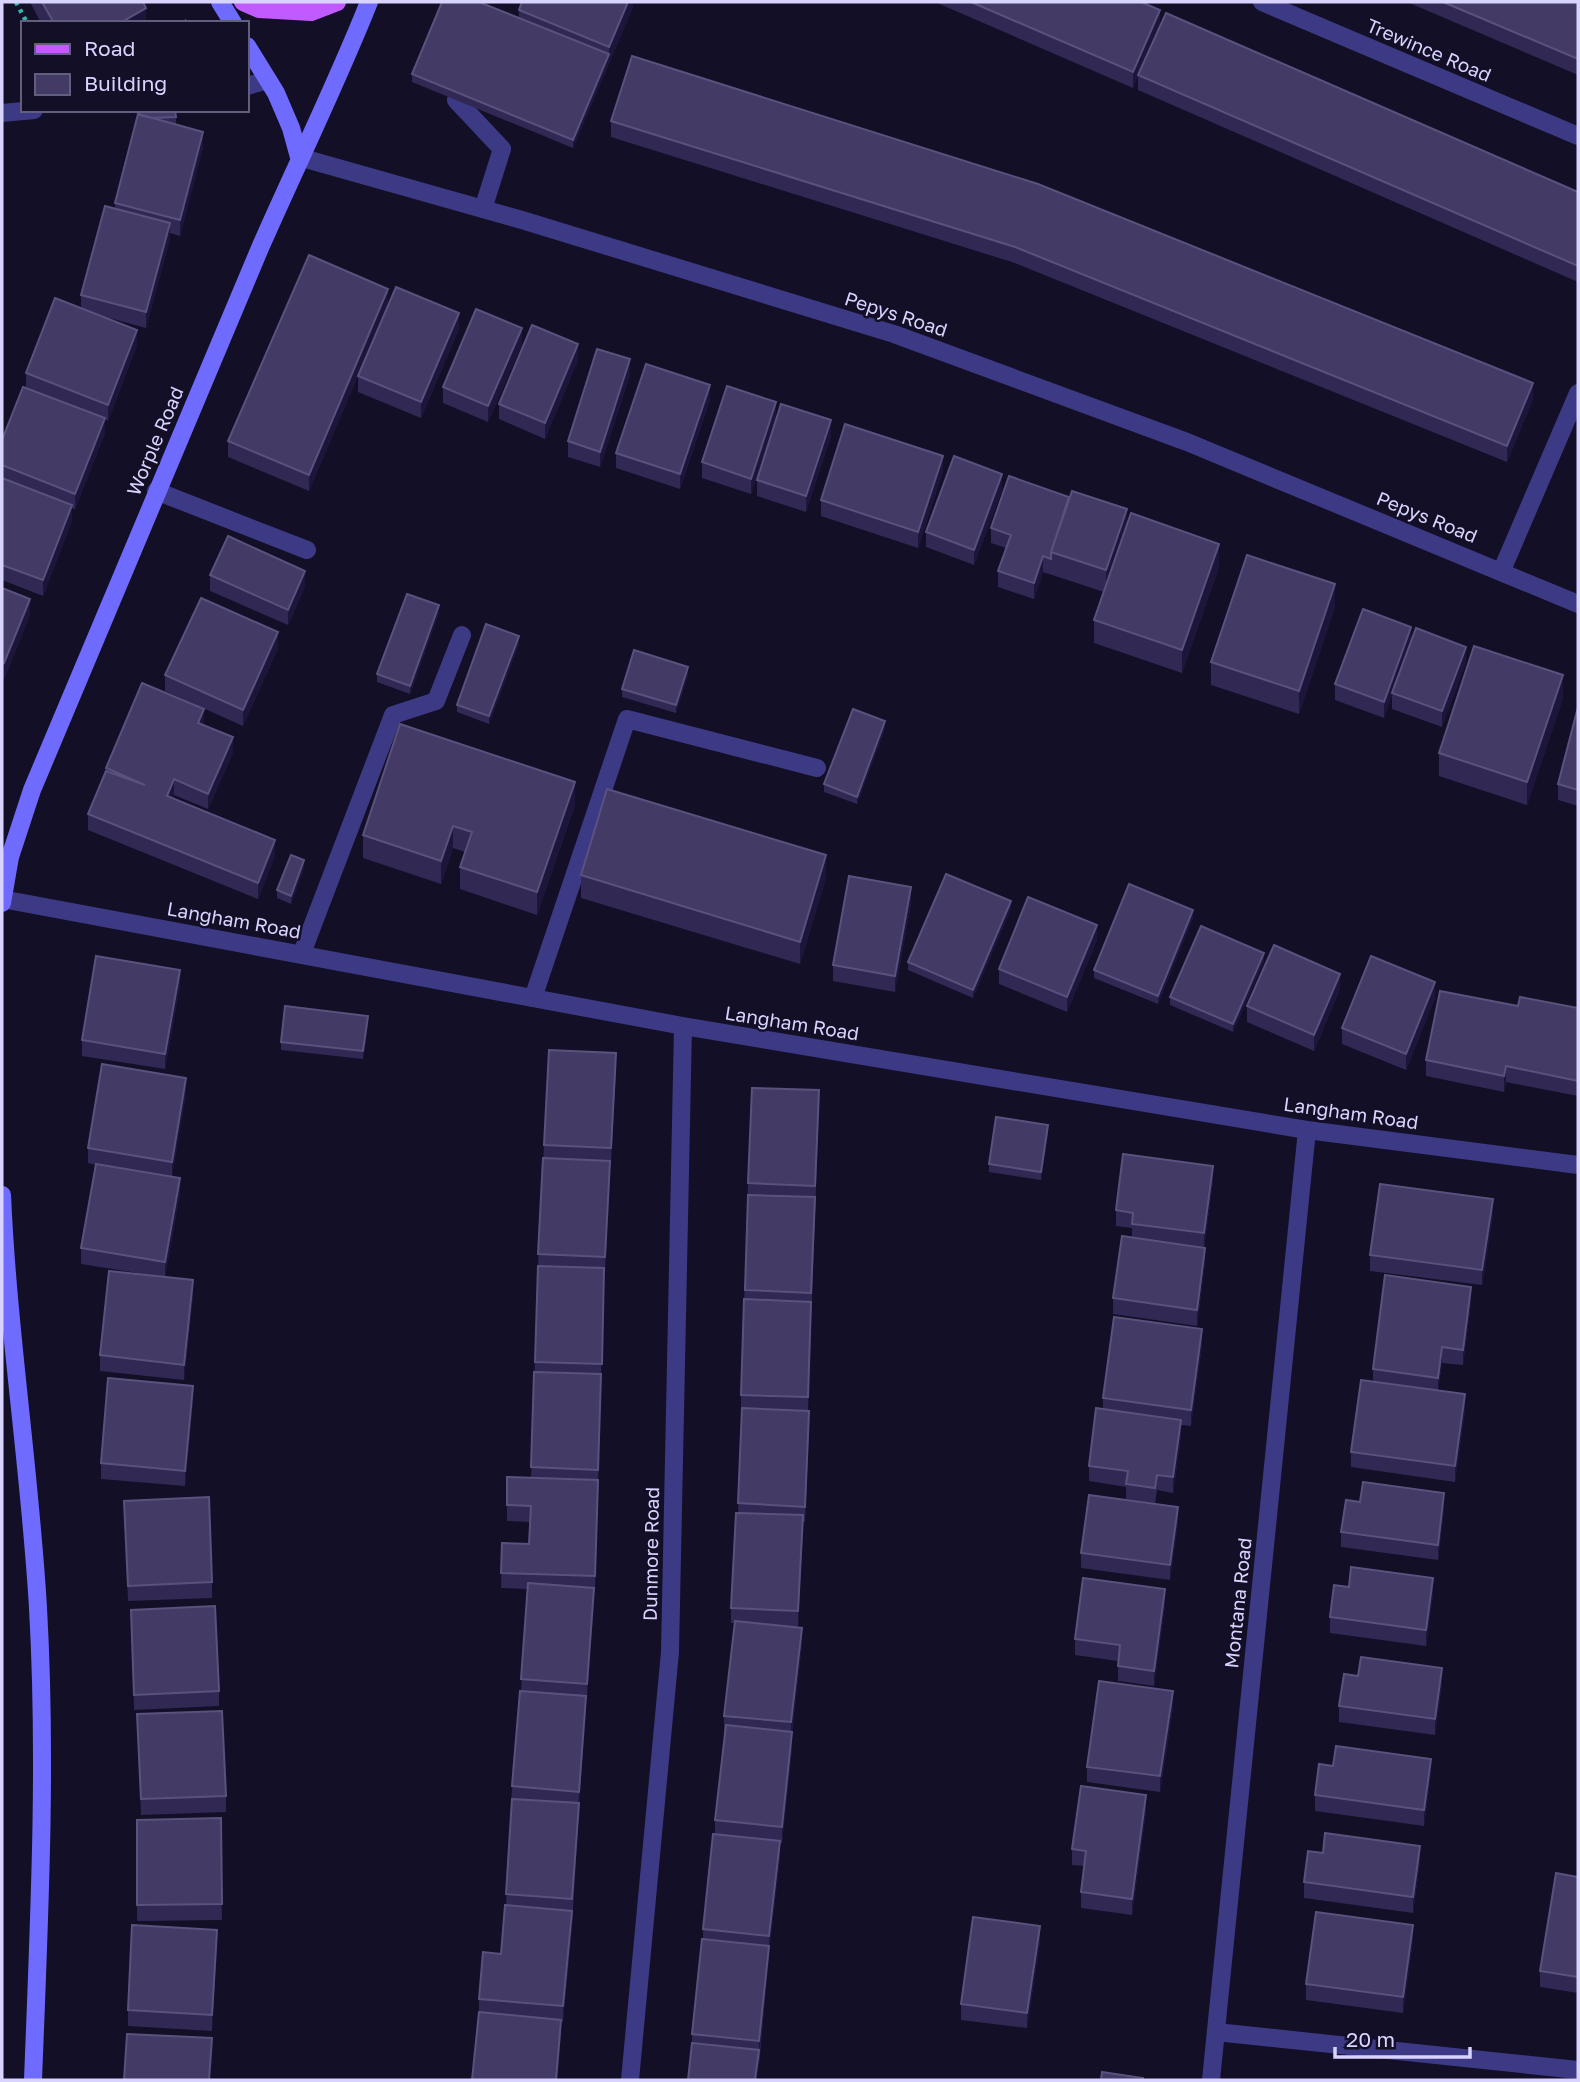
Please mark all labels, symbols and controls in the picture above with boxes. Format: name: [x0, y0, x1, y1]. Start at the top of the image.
street label: Trewince Road: [1364, 13, 1495, 86]
legend: [21, 21, 248, 112]
text: Road: [84, 35, 135, 61]
text: Building: [84, 70, 167, 96]
street label: Pepys Road: [842, 286, 950, 341]
street label: Worple Road: [121, 383, 188, 499]
street label: Pepys Road: [1373, 486, 1481, 547]
street label: Langham Road: [165, 896, 303, 943]
street label: Langham Road: [723, 1001, 861, 1044]
street label: Langham Road: [1282, 1092, 1420, 1133]
street label: Dunmore Road: [638, 1487, 663, 1621]
street label: Montana Road: [1219, 1536, 1256, 1669]
scale bar: [1335, 2016, 1470, 2060]
text: 20 m: [1346, 2026, 1395, 2052]

